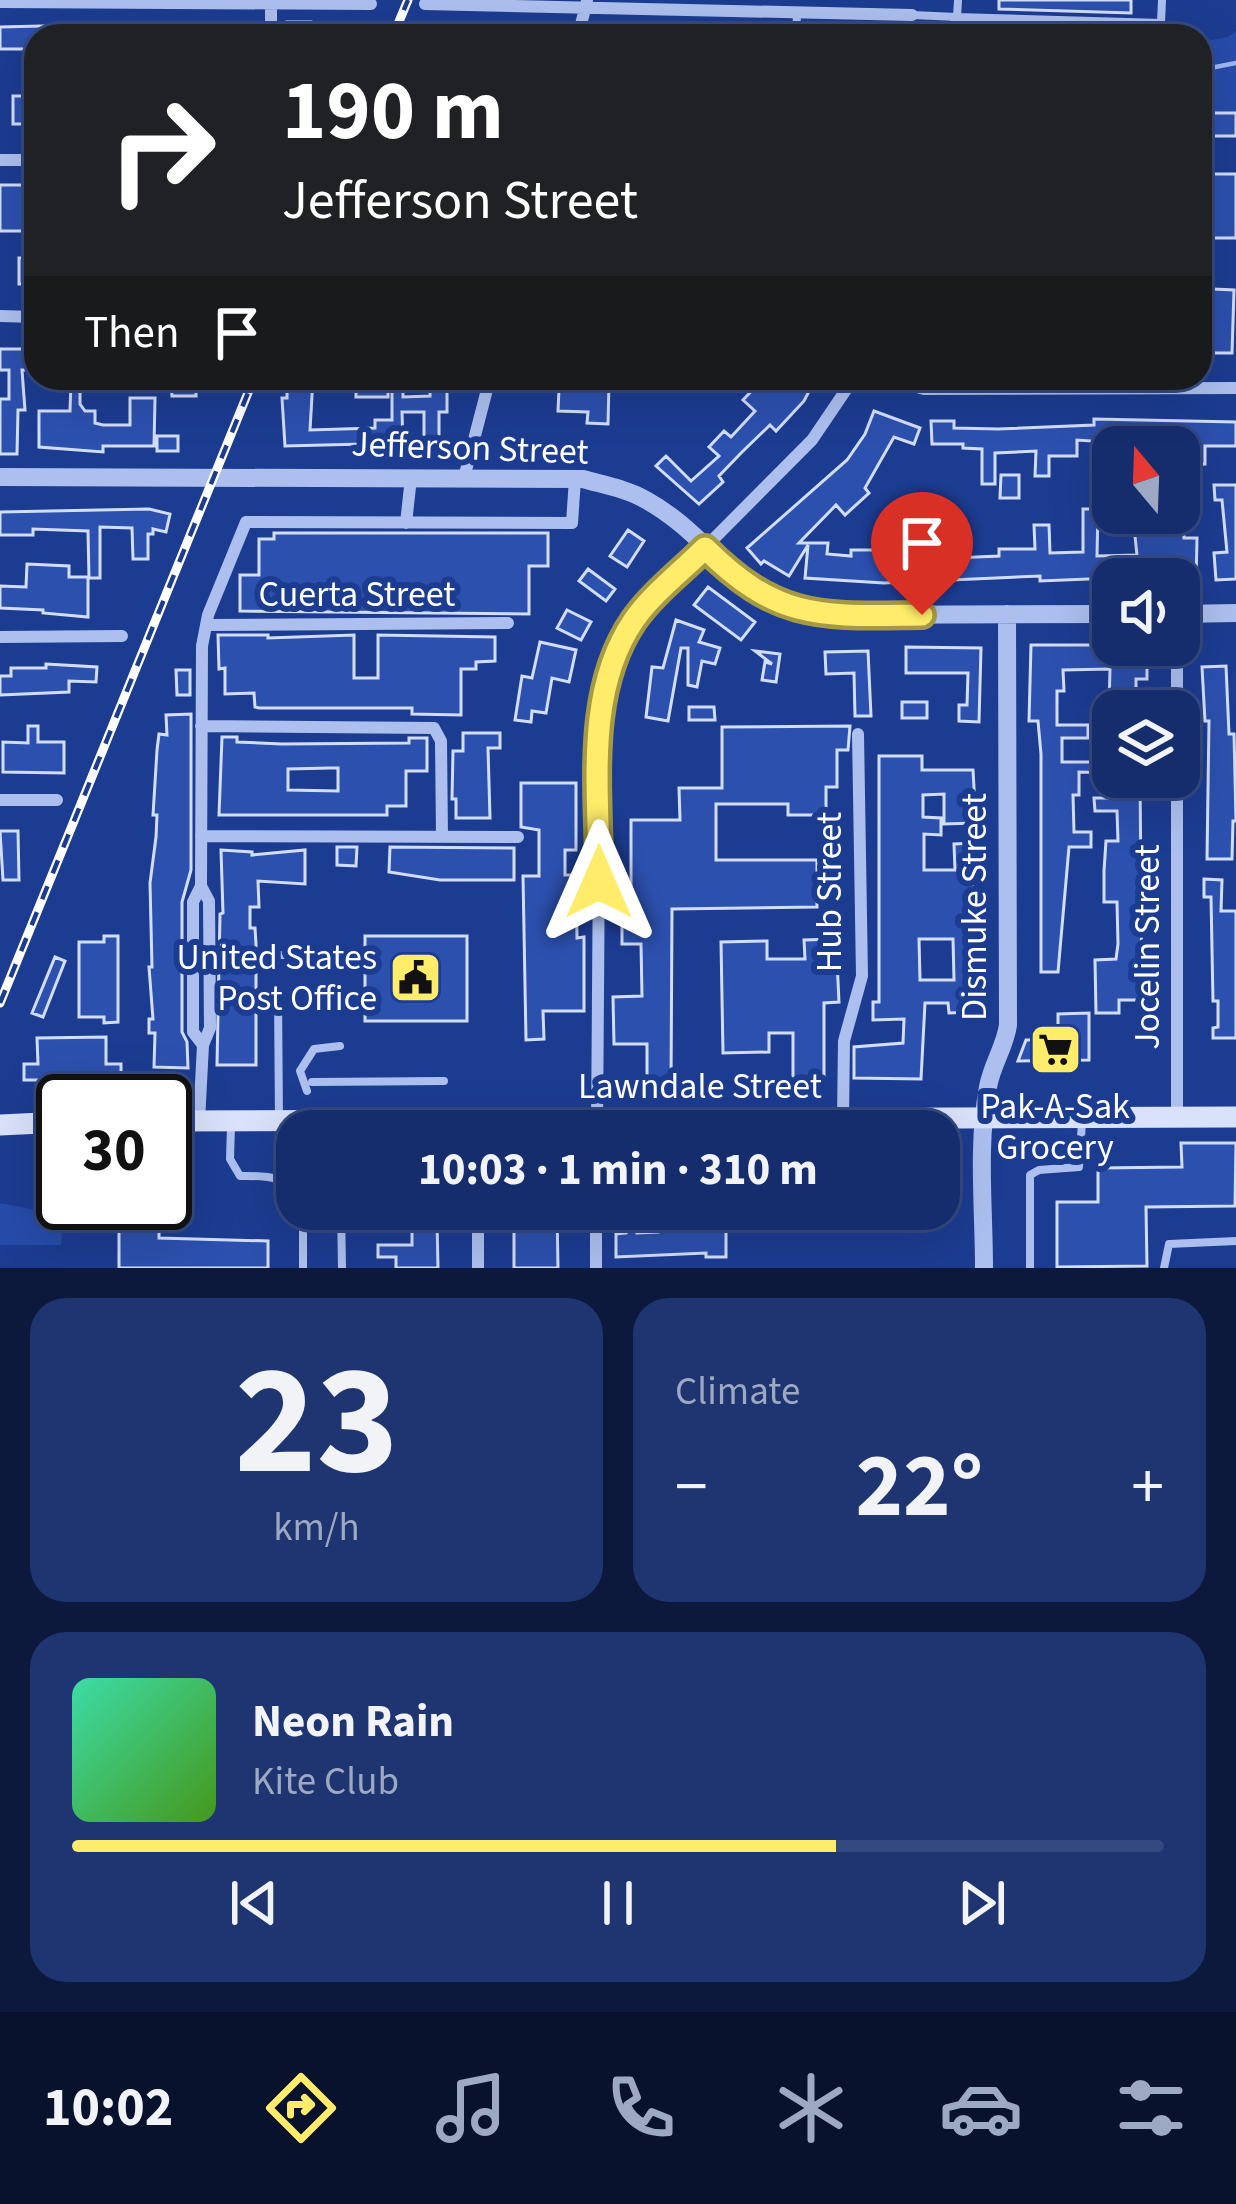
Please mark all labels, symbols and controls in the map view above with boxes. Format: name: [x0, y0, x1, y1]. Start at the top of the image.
text: 190 m: [282, 52, 504, 172]
icon: right: [84, 72, 240, 228]
text: Jefferson Street: [282, 163, 638, 240]
icon: arrive: [204, 300, 270, 366]
text: Then: [84, 301, 180, 365]
street label: Jefferson Street: [351, 418, 589, 478]
north arrow: [1092, 426, 1200, 534]
map controls: [1092, 426, 1200, 798]
pin: [871, 492, 973, 615]
icon: arrive: [889, 510, 955, 576]
button: sound: [1092, 558, 1200, 666]
street label: Cuerta Street: [258, 569, 456, 620]
button: layers: [1092, 690, 1200, 798]
street label: Dismuke Street: [949, 793, 1000, 1021]
street label: Hub Street: [804, 812, 855, 972]
position arrow: [536, 819, 662, 945]
street label: Jocelin Street: [1122, 844, 1173, 1050]
place label: United States Post Office: [176, 932, 377, 1024]
public building icon: United States Post Office: [388, 950, 444, 1006]
supermarket icon: Pak-A-Sak Grocery: [1027, 1022, 1083, 1078]
street label: Lawndale Street: [578, 1061, 822, 1112]
speed limit sign: 30: [36, 1074, 192, 1230]
place label: Pak-A-Sak Grocery: [980, 1081, 1130, 1173]
text: 10:03 · 1 min · 310 m: [418, 1138, 818, 1202]
text: 23: [234, 1311, 399, 1533]
text: Climate: [675, 1364, 800, 1420]
text: 22°: [856, 1423, 983, 1551]
text: −: [675, 1440, 708, 1534]
text: +: [1131, 1440, 1164, 1534]
text: km/h: [273, 1500, 360, 1556]
text: Neon Rain: [252, 1690, 454, 1754]
text: Kite Club: [252, 1754, 399, 1810]
icon: previous: [221, 1870, 287, 1936]
icon: pause: [585, 1870, 651, 1936]
icon: next: [949, 1870, 1015, 1936]
icon: directions: [259, 2066, 343, 2150]
icon: music: [429, 2066, 513, 2150]
icon: phone: [599, 2066, 683, 2150]
icon: climate: [769, 2066, 853, 2150]
icon: car: [939, 2066, 1023, 2150]
icon: filters: [1109, 2066, 1193, 2150]
text: 10:02: [43, 2070, 173, 2147]

